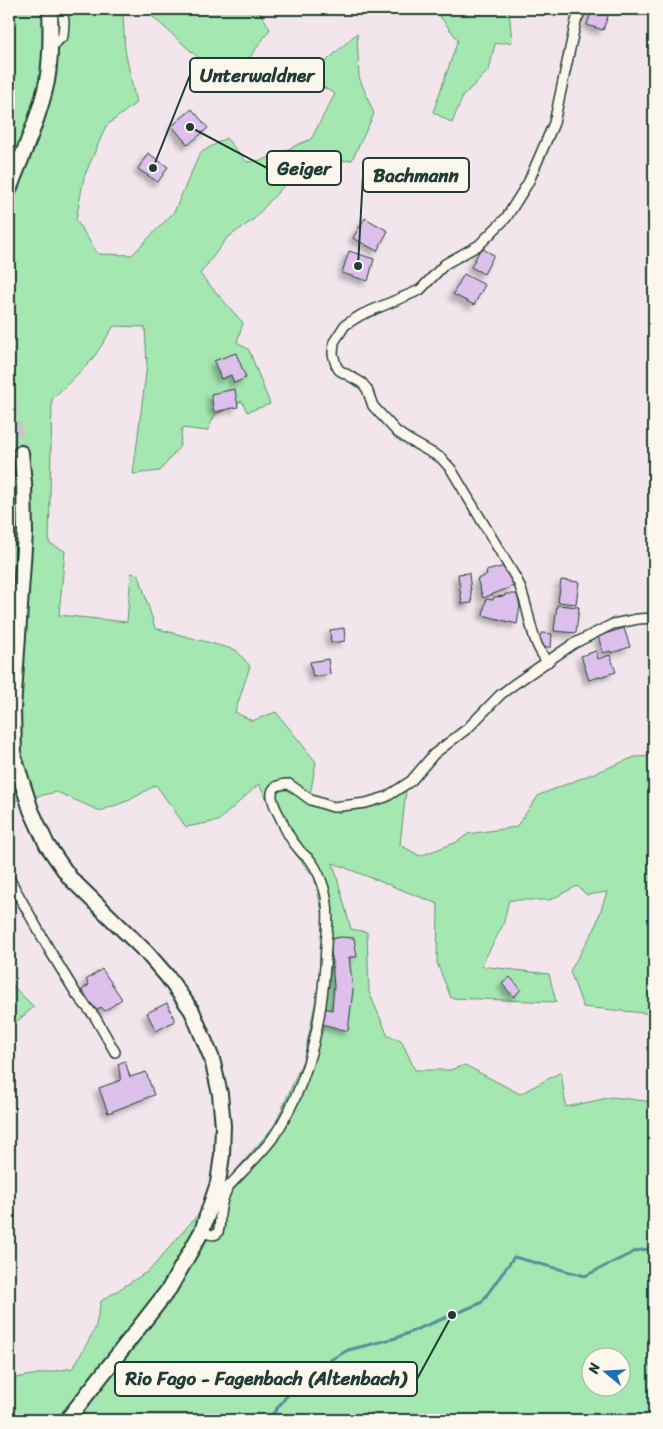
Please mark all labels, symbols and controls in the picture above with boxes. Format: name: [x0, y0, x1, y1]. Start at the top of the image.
callout: Unterwaldner: [190, 58, 324, 92]
text: Unterwaldner: [200, 59, 316, 92]
callout: Geiger: [267, 151, 341, 185]
text: Geiger: [276, 152, 333, 185]
callout: Bachmann: [363, 158, 469, 192]
text: Bachmann: [373, 159, 460, 192]
north arrow: [580, 1346, 630, 1396]
text: N: [580, 1359, 608, 1378]
callout: Rio Fago - Fagenbach (Altenbach): [115, 1362, 417, 1396]
text: Rio Fago - Fagenbach (Altenbach): [125, 1362, 408, 1395]

